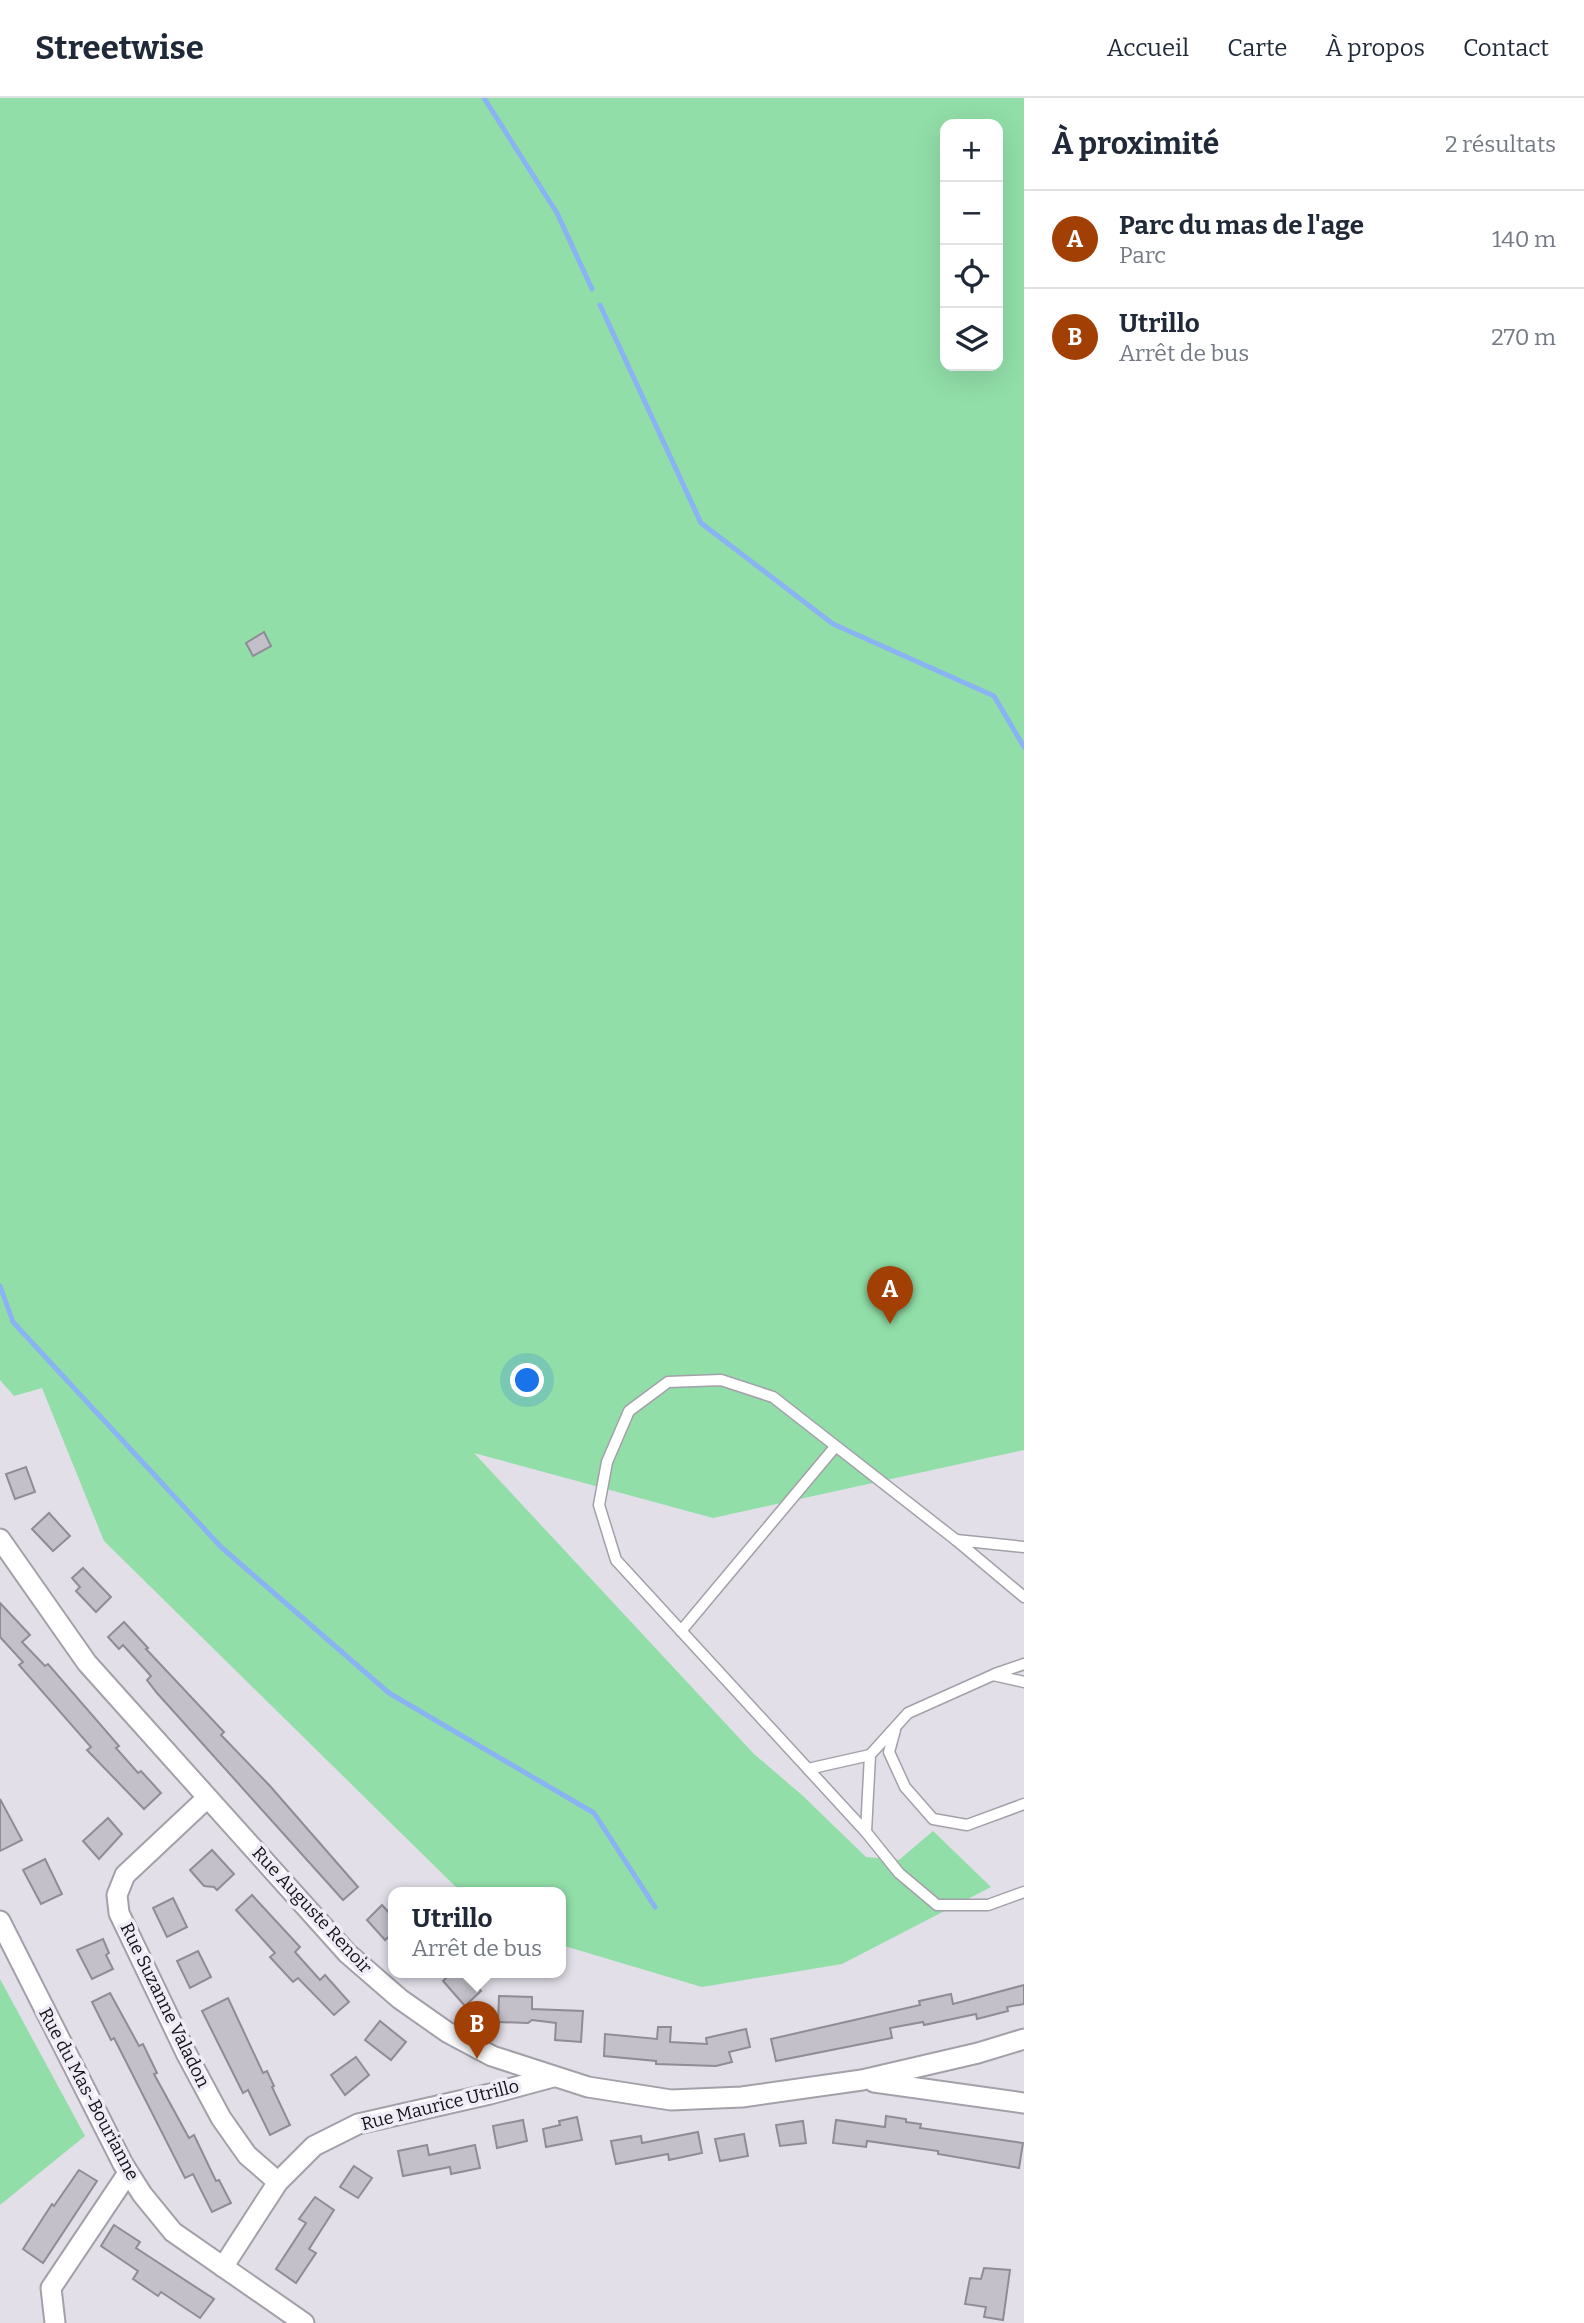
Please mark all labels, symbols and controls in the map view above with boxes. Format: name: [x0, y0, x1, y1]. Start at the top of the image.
text: Streetwise: [35, 28, 204, 68]
text: Accueil: [1107, 34, 1189, 62]
text: Carte: [1227, 34, 1287, 62]
text: À propos: [1325, 34, 1425, 62]
text: Contact: [1463, 34, 1549, 62]
map controls: [940, 119, 1003, 371]
button: +: [940, 119, 1003, 182]
text: À proximité: [1052, 126, 1219, 162]
text: 2 résultats: [1445, 130, 1556, 158]
button: −: [940, 182, 1003, 245]
text: Parc du mas de l'age: [1119, 210, 1364, 241]
text: A: [1067, 225, 1083, 253]
text: 140 m: [1492, 225, 1556, 253]
text: Parc: [1119, 241, 1166, 269]
button: locate: [940, 245, 1003, 308]
button: layers: [940, 308, 1003, 371]
text: Utrillo: [1119, 308, 1200, 339]
text: B: [1068, 323, 1082, 351]
text: 270 m: [1491, 323, 1556, 351]
text: Arrêt de bus: [1119, 339, 1249, 367]
pin: A: [867, 1266, 913, 1324]
your location: [510, 1363, 544, 1397]
street label: Rue Auguste Renoir: [248, 1842, 376, 1978]
popup: [388, 1887, 566, 1978]
text: Utrillo: [412, 1903, 493, 1934]
street label: Rue Suzanne Valadon: [116, 1919, 215, 2091]
text: Arrêt de bus: [412, 1934, 542, 1962]
pin: B: [454, 2001, 500, 2059]
street label: Rue du Mas-Bourianne: [34, 2004, 144, 2184]
street label: Rue Maurice Utrillo: [359, 2075, 521, 2135]

